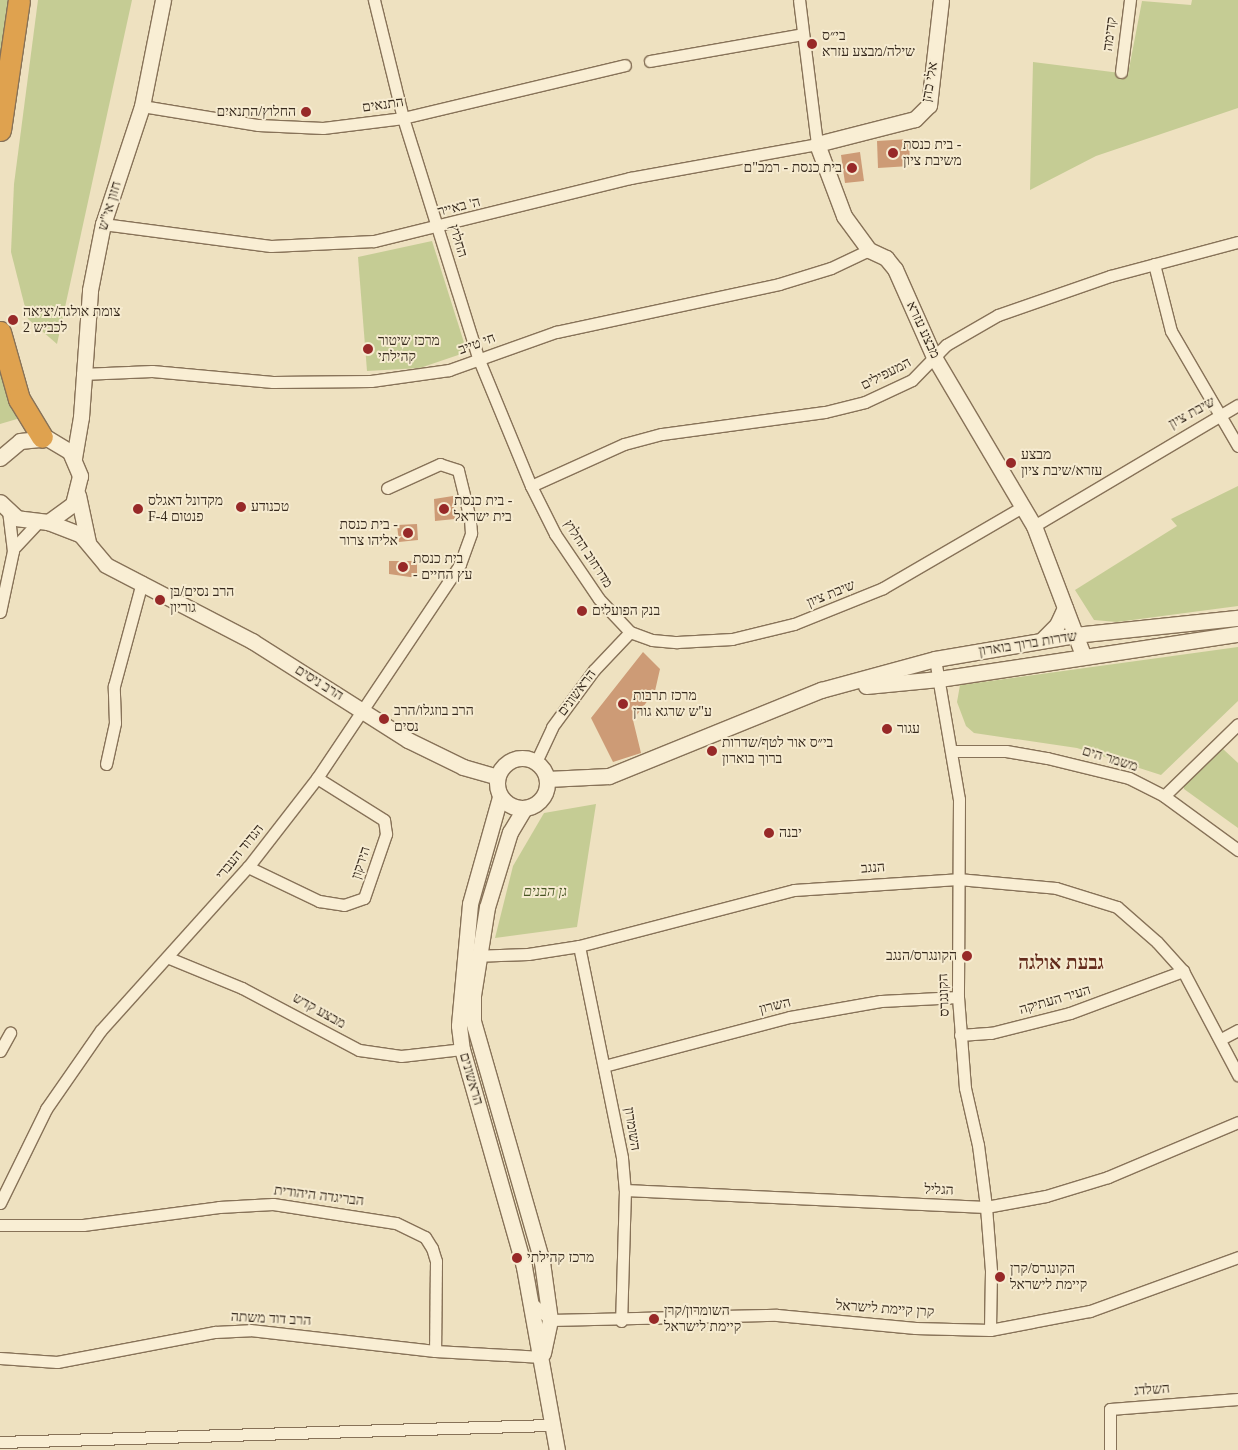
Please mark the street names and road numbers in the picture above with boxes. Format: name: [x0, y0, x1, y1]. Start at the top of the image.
street label: קדימה: [1100, 16, 1120, 52]
street label: אלי כהן: [918, 61, 942, 103]
street label: התנאים: [361, 94, 405, 116]
street label: חזון אי"ש: [95, 179, 125, 233]
street label: ה' באייר: [436, 194, 482, 220]
street label: החלוץ: [445, 222, 471, 260]
street label: מבצע עזרא: [903, 299, 943, 361]
street label: חי טייב: [456, 330, 498, 358]
street label: המעפילים: [858, 354, 914, 394]
street label: שיבת ציון: [1166, 393, 1218, 433]
street label: מדרחוב החלוץ: [560, 517, 616, 591]
street label: שיבת ציון: [804, 577, 858, 611]
street label: שדרות ברוך בוארון: [978, 628, 1078, 660]
street label: הרב ניסים: [292, 662, 346, 704]
street label: הראשונים: [554, 666, 600, 720]
street label: משמר הים: [1080, 743, 1140, 775]
street label: הגדוד העברי: [213, 821, 267, 883]
street label: הירקון: [348, 845, 374, 881]
street label: הנגב: [860, 859, 886, 877]
street label: הקונגרס: [935, 973, 953, 1017]
street label: העיר העתיקה: [1017, 982, 1093, 1018]
street label: מבצע קדש: [290, 990, 348, 1032]
street label: השרון: [757, 994, 793, 1018]
street label: הראשונים: [456, 1051, 486, 1107]
street label: השומרון: [620, 1106, 644, 1152]
street label: הגליל: [924, 1181, 954, 1199]
street label: הבריגדה היהודית: [273, 1182, 365, 1210]
street label: קרן קיימת לישראל: [835, 1297, 935, 1321]
street label: הרב דוד משתה: [230, 1309, 312, 1329]
street label: השלדג: [1134, 1380, 1170, 1400]

